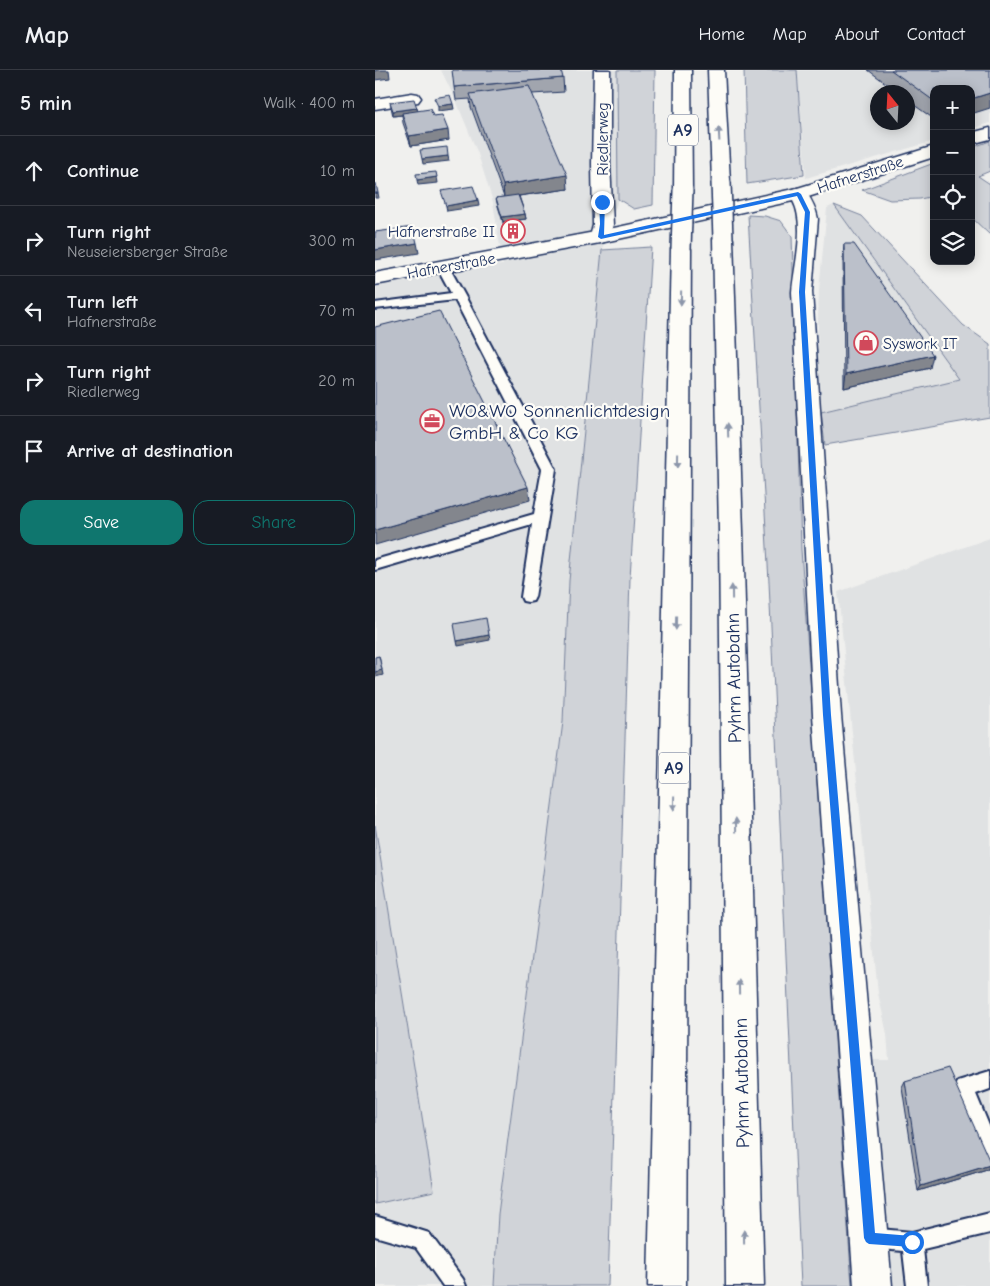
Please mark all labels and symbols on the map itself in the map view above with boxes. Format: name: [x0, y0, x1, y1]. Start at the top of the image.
north arrow: [870, 85, 915, 130]
street label: Riedlerweg: [594, 102, 612, 176]
road number: A9: [668, 114, 698, 146]
one-way arrow: [714, 125, 722, 141]
street label: Hafnerstraße: [815, 153, 906, 197]
route end: [591, 191, 614, 214]
building icon: Hafnerstraße II: [500, 218, 526, 244]
place label: Hafnerstraße II: [388, 223, 495, 241]
street label: Hafnerstraße: [406, 249, 497, 283]
one-way arrow: [677, 290, 685, 306]
shop icon: Syswork IT: [853, 330, 879, 356]
place label: Syswork IT: [883, 335, 958, 353]
place label: WO&WO Sonnenlichtdesign GmbH & Co KG: [449, 400, 670, 444]
office icon: WO&WO Sonnenlichtdesign GmbH & Co KG: [419, 408, 445, 434]
one-way arrow: [724, 422, 732, 438]
one-way arrow: [674, 453, 682, 469]
one-way arrow: [728, 584, 736, 600]
street label: Pyhrn Autobahn: [722, 613, 746, 743]
one-way arrow: [672, 615, 680, 631]
road number: A9: [659, 752, 689, 784]
one-way arrow: [669, 795, 677, 811]
one-way arrow: [732, 817, 740, 833]
one-way arrow: [735, 979, 743, 995]
street label: Pyhrn Autobahn: [730, 1018, 754, 1148]
one-way arrow: [740, 1229, 748, 1245]
route start: [901, 1231, 924, 1254]

